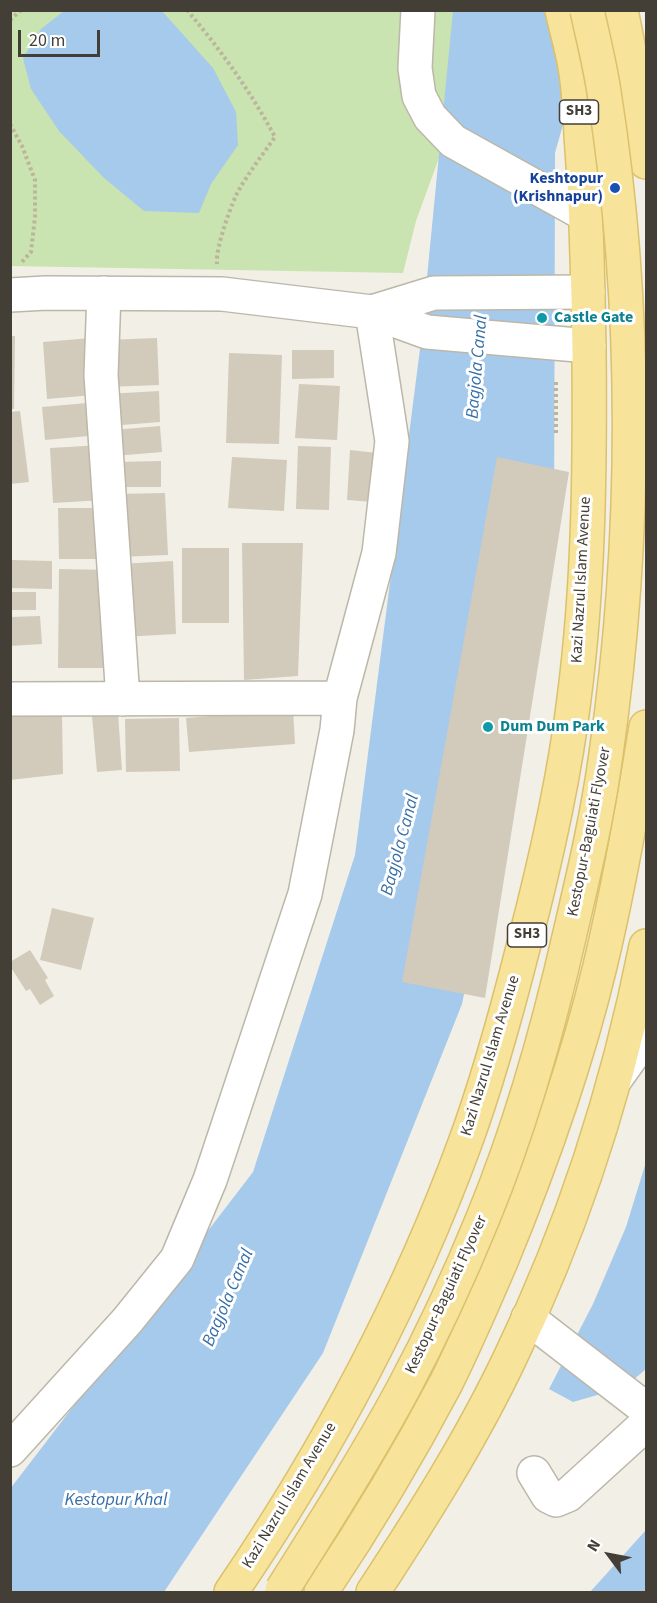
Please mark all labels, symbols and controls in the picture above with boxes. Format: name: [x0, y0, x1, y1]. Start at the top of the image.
scale bar: [21, 18, 104, 56]
text: 20 m: [29, 28, 65, 53]
road number: SH3: [560, 100, 598, 124]
place label: Keshtopur (Krishnapur): [513, 169, 603, 207]
marker: Keshtopur (Krishnapur): [608, 181, 622, 195]
place label: Castle Gate: [554, 308, 633, 328]
marker: Castle Gate: [535, 311, 549, 325]
water label: Bagjola Canal: [463, 314, 493, 420]
street label: Kazi Nazrul Islam Avenue: [568, 496, 596, 664]
place label: Dum Dum Park: [500, 717, 605, 737]
marker: Dum Dum Park: [481, 720, 495, 734]
street label: Kestopur-Baguiati Flyover: [564, 745, 616, 919]
water label: Bagjola Canal: [377, 792, 425, 898]
road number: SH3: [508, 923, 546, 947]
street label: Kazi Nazrul Islam Avenue: [457, 973, 525, 1139]
street label: Kestopur-Baguiati Flyover: [402, 1213, 492, 1377]
water label: Bagjola Canal: [199, 1246, 259, 1350]
street label: Kazi Nazrul Islam Avenue: [239, 1420, 341, 1572]
water label: Kestopur Khal: [65, 1490, 167, 1512]
north arrow: [579, 1525, 639, 1585]
text: N: [582, 1535, 606, 1556]

